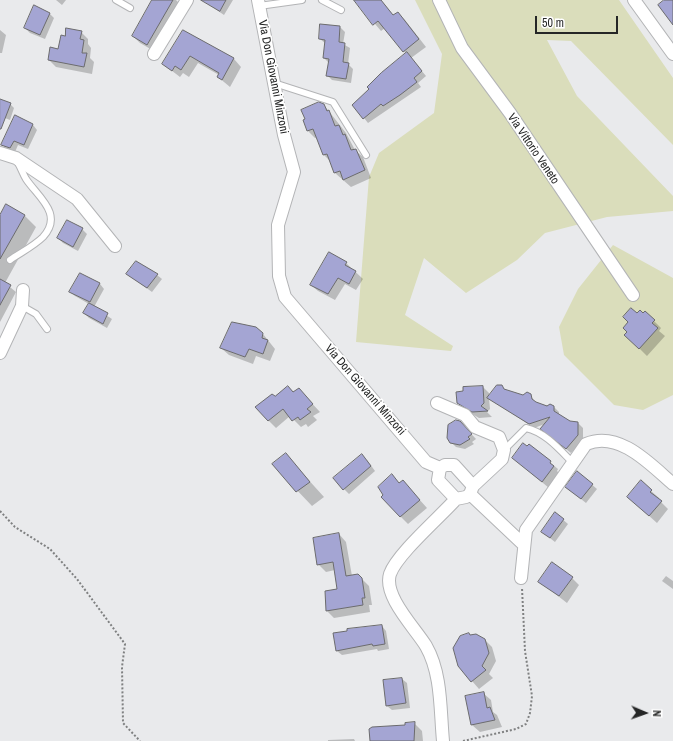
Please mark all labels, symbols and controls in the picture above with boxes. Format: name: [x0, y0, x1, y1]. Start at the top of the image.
scale bar: [537, 8, 620, 34]
text: 50 m: [542, 15, 564, 31]
street label: Via Don Giovanni Minzoni: [255, 19, 291, 135]
street label: Via Vittorio Veneto: [504, 111, 562, 187]
street label: Via Don Giovanni Minzoni: [322, 342, 408, 438]
north arrow: [625, 693, 665, 733]
text: N: [650, 710, 664, 717]

